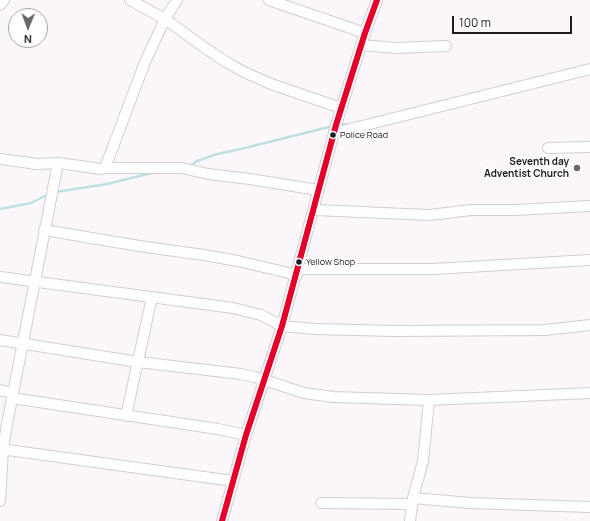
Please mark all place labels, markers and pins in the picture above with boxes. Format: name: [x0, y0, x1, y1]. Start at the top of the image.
marker: Police Road: [328, 130, 338, 140]
place label: Police Road: [340, 130, 388, 140]
place label: Seventh day Adventist Church: [484, 156, 569, 180]
marker: Seventh day Adventist Church: [572, 163, 582, 173]
marker: Yellow Shop: [294, 257, 304, 267]
place label: Yellow Shop: [306, 257, 355, 267]

